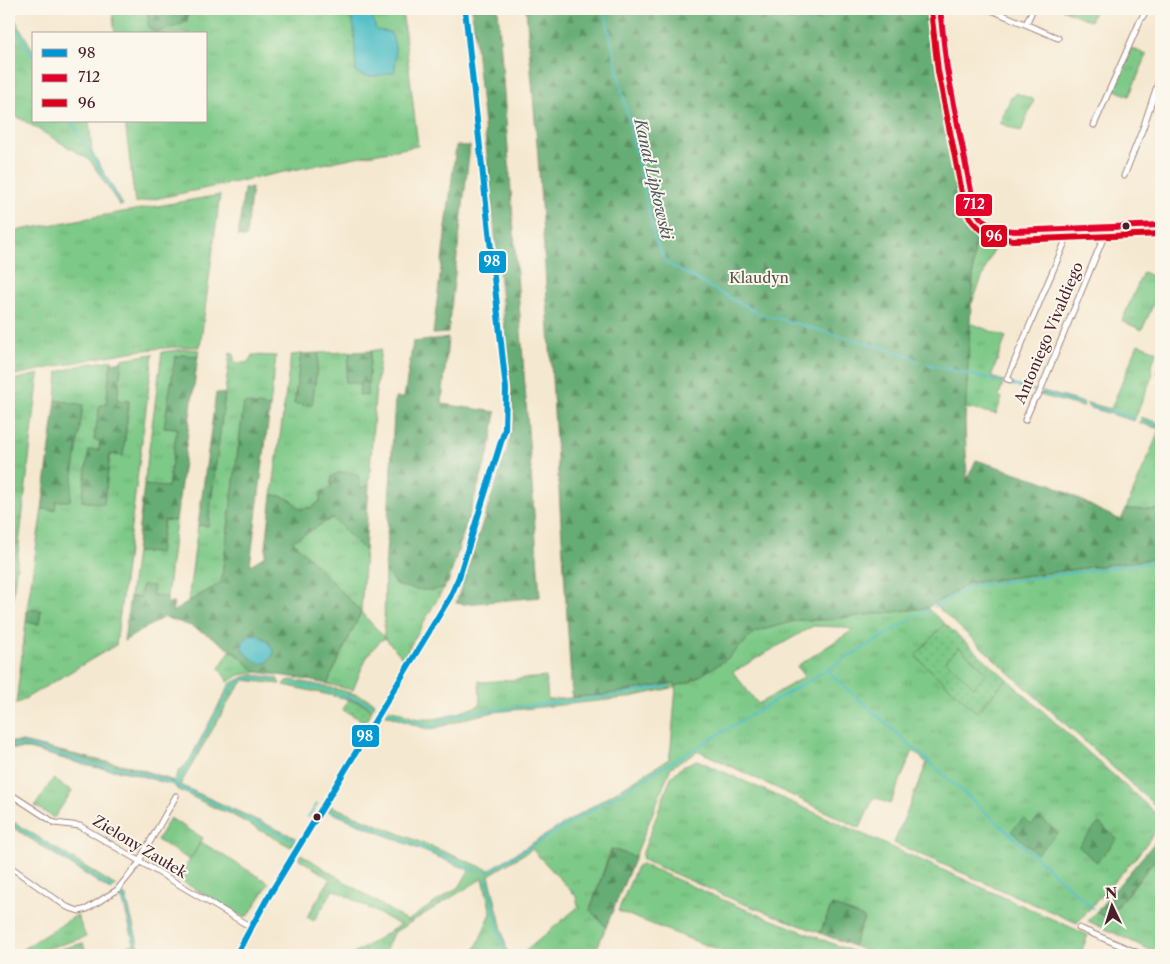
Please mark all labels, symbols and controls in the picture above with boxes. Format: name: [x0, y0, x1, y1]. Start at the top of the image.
legend: [32, 32, 208, 122]
text: 98: [78, 43, 96, 62]
text: 712: [78, 67, 100, 86]
text: 96: [78, 93, 96, 112]
water label: Kanał Lipkowski: [630, 115, 678, 242]
line badge: 712: [955, 193, 993, 217]
text: 712: [963, 195, 985, 213]
unlabelled marker: [1121, 221, 1131, 231]
line badge: 96: [980, 224, 1008, 248]
text: 96: [986, 227, 1002, 245]
line badge: 98: [478, 250, 507, 274]
text: 98: [484, 252, 500, 270]
street label: Antoniego Vivaldiego: [1010, 259, 1087, 408]
park label: Klaudyn: [729, 268, 790, 287]
line badge: 98: [351, 724, 380, 748]
text: 98: [357, 727, 373, 745]
street label: Zielony Zaułek: [90, 811, 192, 883]
unlabelled marker: [312, 812, 322, 822]
north arrow: [1088, 882, 1138, 932]
text: N: [1104, 884, 1118, 902]

